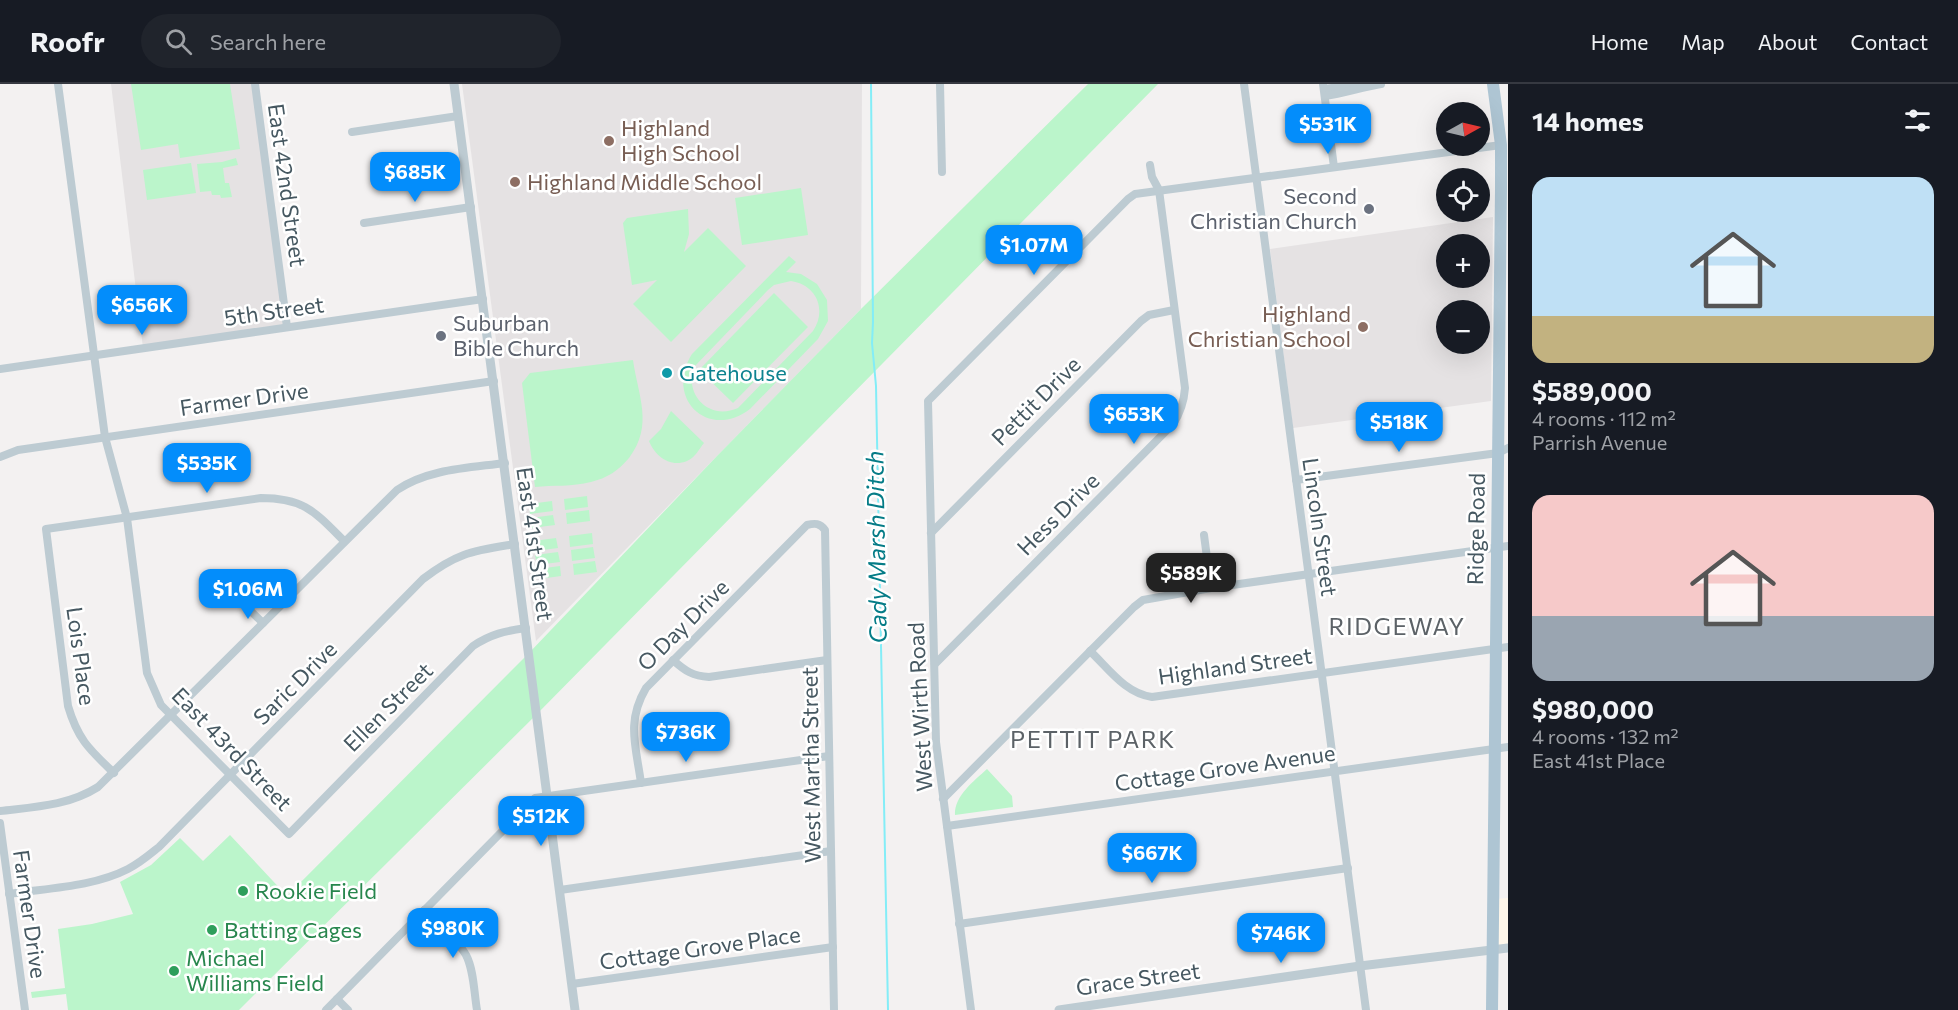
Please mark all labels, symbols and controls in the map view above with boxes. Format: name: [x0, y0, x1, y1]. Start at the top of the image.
search box: [141, 14, 561, 68]
text: Roofr: [30, 24, 105, 58]
icon: search: [162, 25, 195, 58]
text: Search here: [210, 28, 326, 55]
text: Home: [1591, 29, 1648, 54]
text: Map: [1681, 29, 1725, 54]
text: About: [1758, 29, 1817, 54]
text: Contact: [1850, 29, 1928, 54]
street label: East 42nd Street: [263, 102, 312, 268]
north arrow: [1436, 102, 1490, 156]
map controls: [1436, 102, 1490, 354]
pin: $531K: [1286, 104, 1370, 155]
icon: filters: [1901, 104, 1934, 137]
text: 14 homes: [1532, 105, 1644, 136]
text: $531K: [1299, 111, 1357, 135]
place label: Highland High School: [621, 114, 740, 166]
marker: Highland High School: [602, 134, 616, 148]
pin: $685K: [373, 152, 457, 203]
text: $685K: [384, 159, 446, 183]
place label: Highland Middle School: [527, 168, 762, 195]
button: locate: [1436, 168, 1490, 222]
marker: Highland Middle School: [508, 175, 522, 189]
place label: Second Christian Church: [1190, 182, 1357, 234]
marker: Second Christian Church: [1362, 202, 1376, 216]
icon: home: [1679, 216, 1787, 324]
pin: $1.07M: [985, 225, 1083, 276]
text: $1.07M: [1000, 232, 1068, 256]
button: +: [1436, 234, 1490, 288]
pin: $656K: [100, 285, 184, 336]
street label: 5th Street: [222, 290, 326, 331]
text: $656K: [111, 292, 173, 316]
place label: Highland Christian School: [1188, 300, 1351, 352]
button: −: [1436, 300, 1490, 354]
place label: Suburban Bible Church: [453, 309, 579, 361]
marker: Highland Christian School: [1356, 320, 1370, 334]
marker: Suburban Bible Church: [434, 329, 448, 343]
street label: Pettit Drive: [985, 350, 1086, 451]
place label: Gatehouse: [679, 359, 787, 386]
marker: Gatehouse: [660, 366, 674, 380]
text: $589,000: [1532, 375, 1652, 406]
street label: Farmer Drive: [178, 376, 310, 421]
pin: $653K: [1092, 394, 1176, 445]
text: $653K: [1103, 401, 1165, 425]
pin: $518K: [1357, 402, 1441, 453]
text: 4 rooms · 112 m²: [1532, 406, 1676, 430]
text: $518K: [1370, 409, 1428, 433]
text: Parrish Avenue: [1532, 430, 1667, 454]
pin: $535K: [165, 443, 249, 494]
text: $535K: [177, 450, 237, 474]
water label: Cady Marsh Ditch: [859, 450, 892, 644]
street label: Lincoln Street: [1297, 456, 1344, 598]
street label: East 41st Street: [511, 465, 560, 623]
street label: Hess Drive: [1011, 467, 1104, 560]
street label: Ridge Road: [1461, 473, 1490, 585]
icon: home: [1679, 534, 1787, 642]
pin: $589K: [1149, 553, 1233, 604]
text: $589K: [1160, 560, 1222, 584]
pin: $1.06M: [199, 569, 297, 620]
street label: O Day Drive: [631, 573, 734, 676]
text: $1.06M: [213, 576, 283, 600]
street label: Lois Place: [61, 605, 102, 707]
district label: RIDGEWAY: [1328, 611, 1466, 640]
street label: West Wirth Road: [902, 622, 937, 793]
street label: Saric Drive: [247, 635, 342, 730]
street label: Highland Street: [1156, 641, 1314, 690]
street label: Ellen Street: [337, 656, 438, 757]
street label: West Martha Street: [795, 667, 826, 863]
street label: East 43rd Street: [167, 681, 298, 816]
text: $980,000: [1532, 693, 1654, 724]
pin: $736K: [644, 712, 728, 763]
text: $736K: [656, 719, 716, 743]
district label: PETTIT PARK: [1010, 724, 1176, 753]
text: 4 rooms · 132 m²: [1532, 724, 1679, 748]
street label: Cottage Grove Avenue: [1113, 739, 1337, 796]
text: East 41st Place: [1532, 748, 1665, 772]
pin: $512K: [499, 796, 583, 847]
text: $512K: [512, 803, 570, 827]
pin: $667K: [1110, 833, 1194, 884]
text: $667K: [1122, 840, 1182, 864]
street label: Farmer Drive: [8, 848, 53, 980]
place label: Rookie Field: [255, 877, 377, 904]
marker: Rookie Field: [236, 884, 250, 898]
pin: $980K: [411, 908, 495, 959]
pin: $746K: [1239, 913, 1323, 964]
text: $980K: [421, 915, 485, 939]
place label: Batting Cages: [224, 916, 362, 943]
street label: Cottage Grove Place: [598, 920, 802, 975]
text: $746K: [1251, 920, 1311, 944]
marker: Batting Cages: [205, 923, 219, 937]
place label: Michael Williams Field: [186, 944, 324, 996]
street label: Grace Street: [1074, 956, 1202, 1001]
marker: Michael Williams Field: [167, 964, 181, 978]

